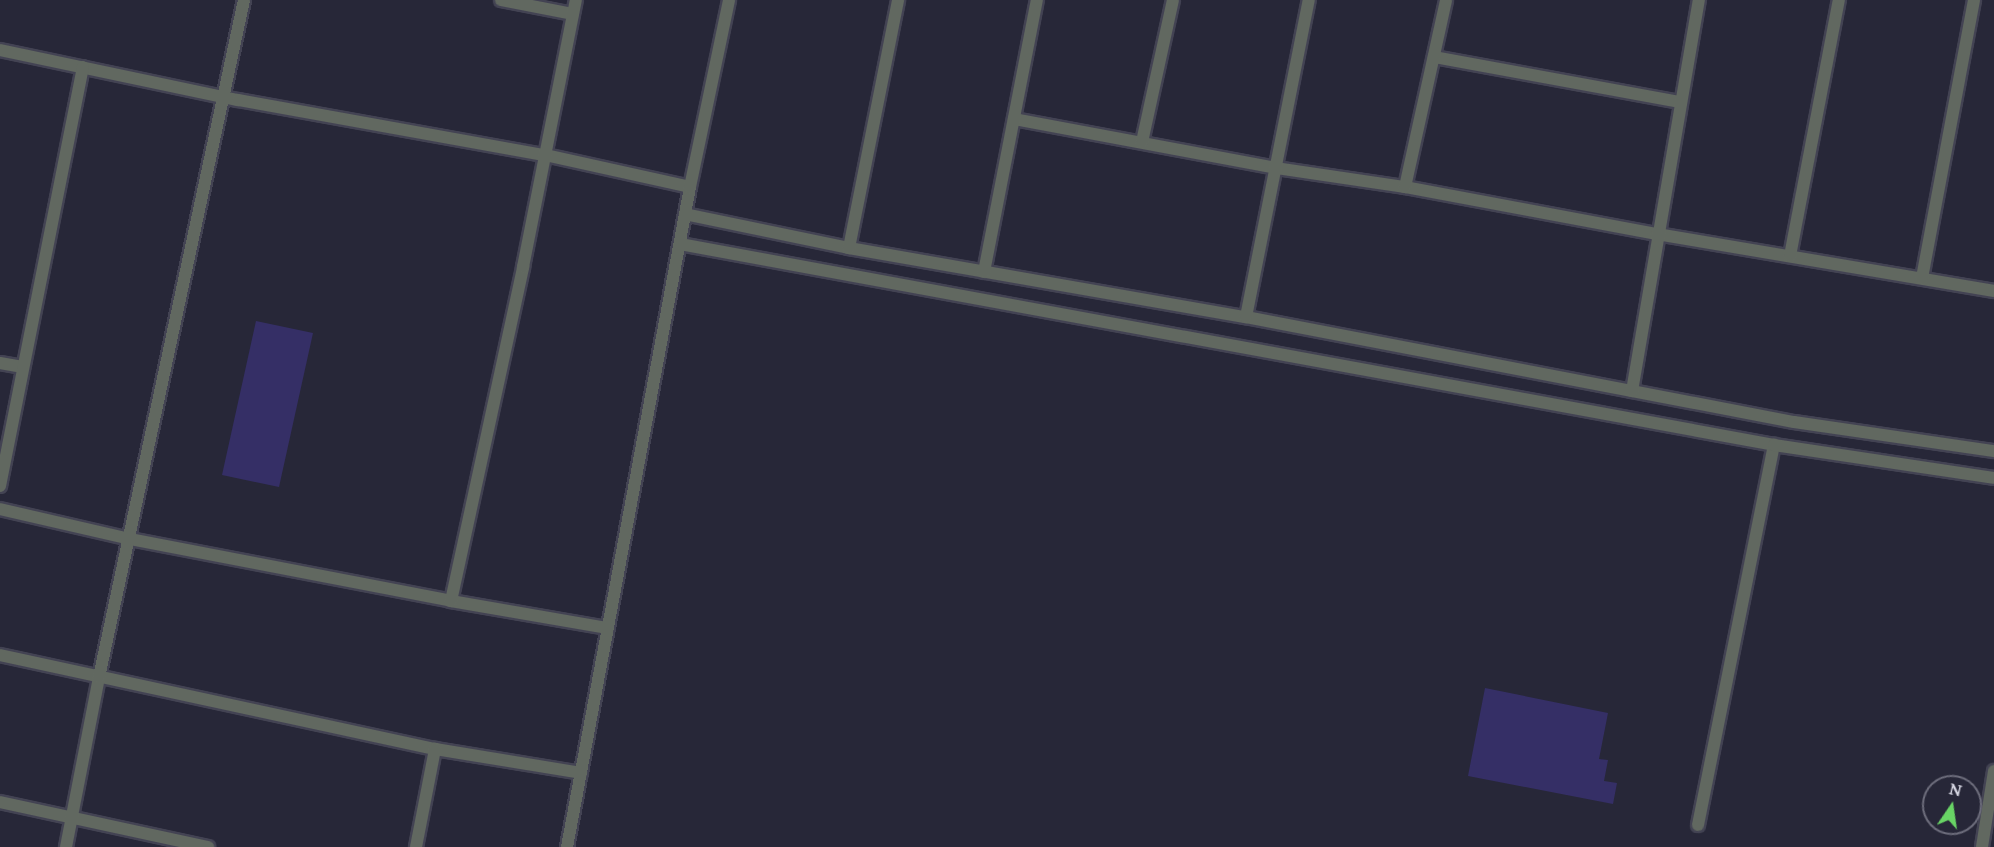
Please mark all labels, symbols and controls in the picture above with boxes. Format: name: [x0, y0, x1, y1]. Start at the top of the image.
north arrow: [1922, 775, 1982, 835]
text: N: [1947, 778, 1964, 801]

